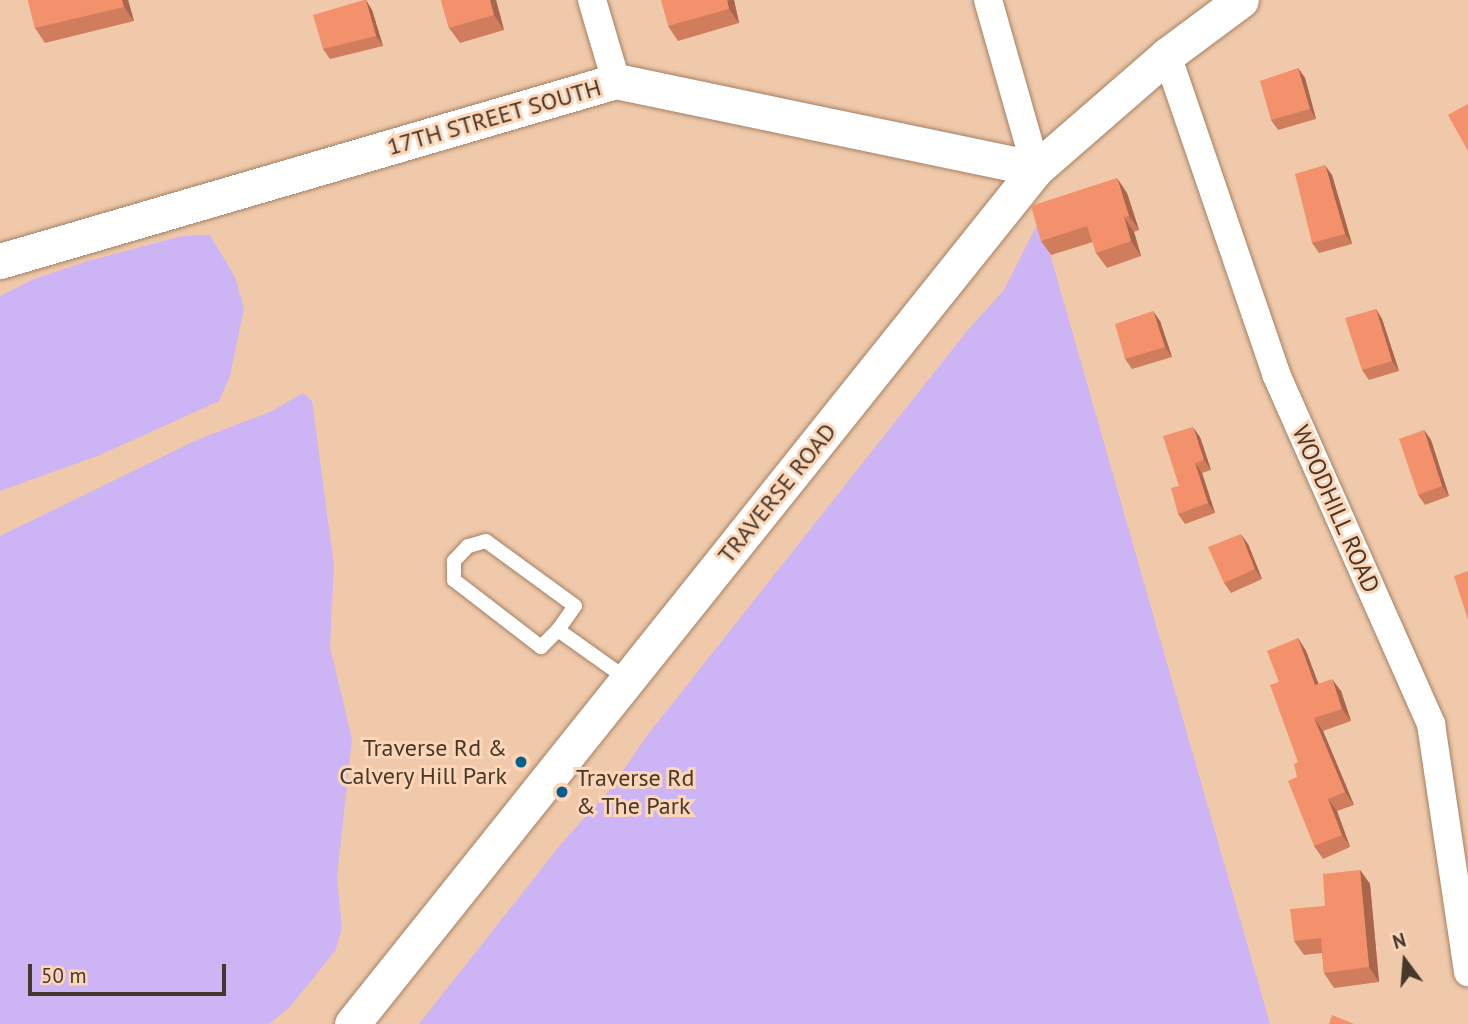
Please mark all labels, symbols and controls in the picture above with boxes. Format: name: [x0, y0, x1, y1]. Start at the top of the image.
street label: 17TH STREET SOUTH: [383, 73, 605, 161]
street label: TRAVERSE ROAD: [712, 417, 842, 569]
street label: WOODHILL ROAD: [1286, 420, 1386, 598]
place label: Traverse Rd & Calvery Hill Park: [338, 734, 507, 790]
marker: Traverse Rd & Calvery Hill Park: [513, 754, 529, 770]
place label: Traverse Rd & The Park: [576, 764, 694, 820]
marker: Traverse Rd & The Park: [554, 784, 570, 800]
north arrow: [1370, 926, 1440, 996]
text: N: [1390, 928, 1409, 954]
scale bar: [32, 950, 229, 994]
text: 50 m: [41, 962, 87, 989]

